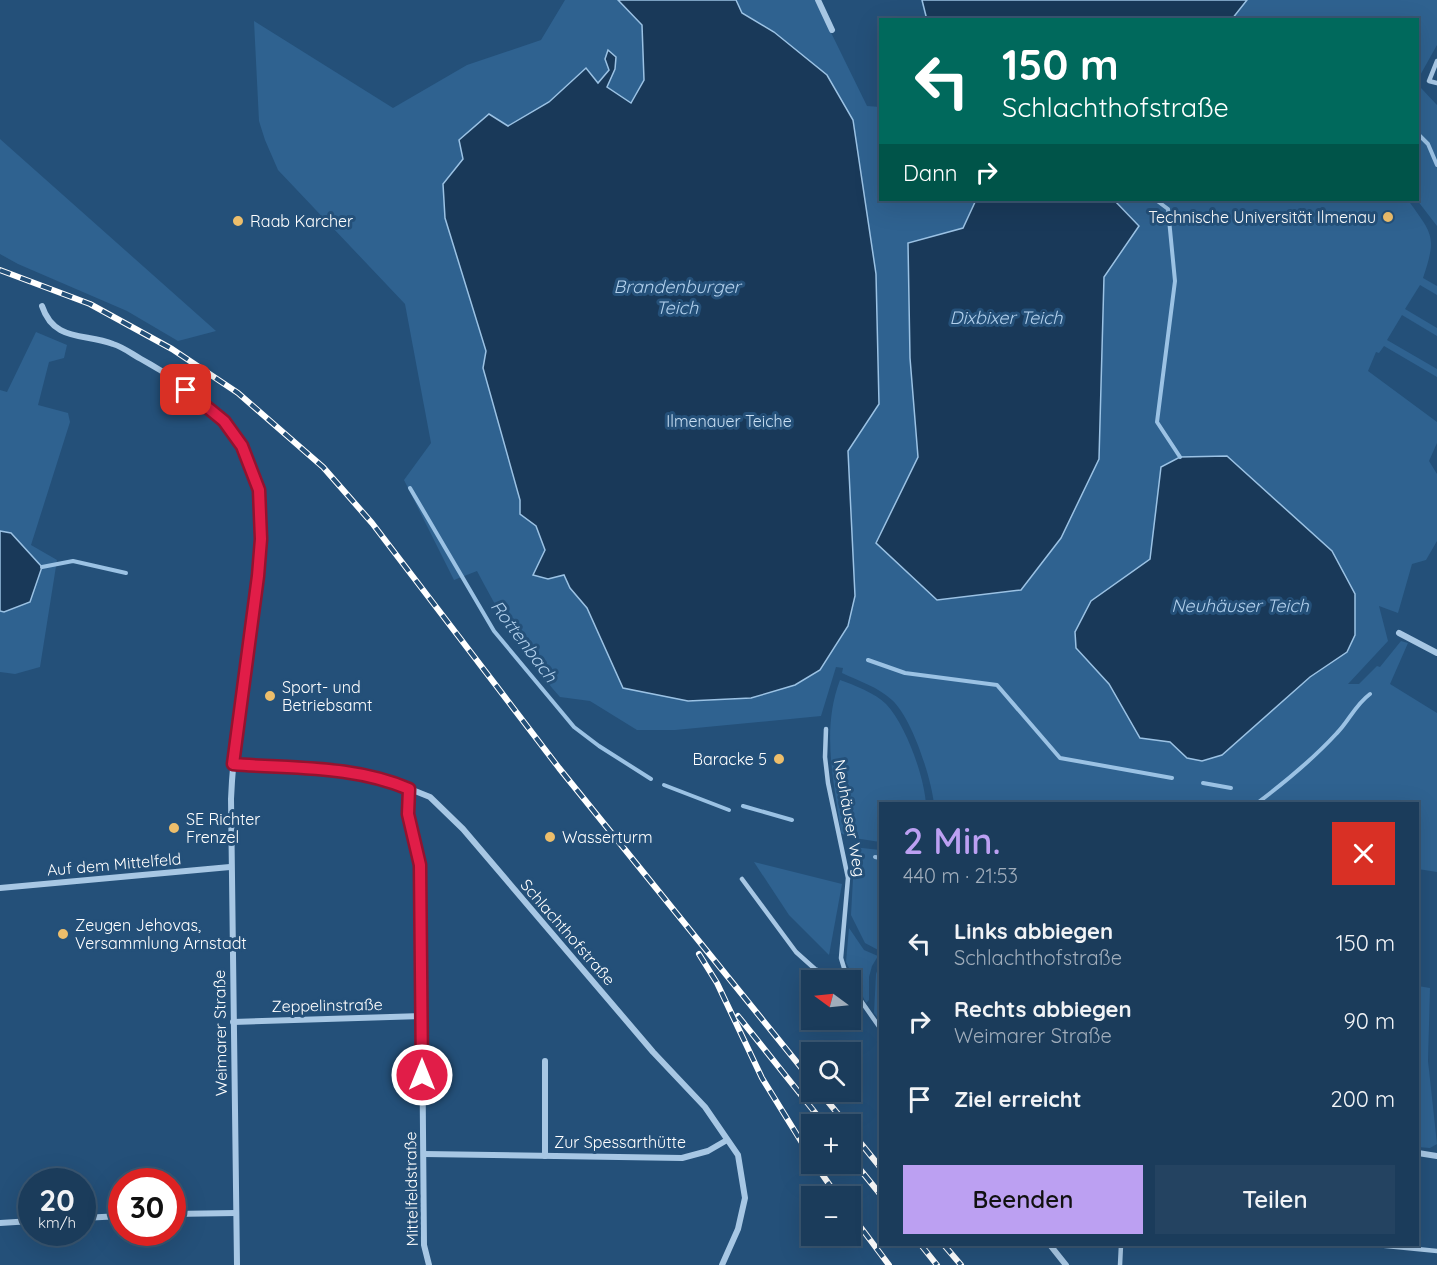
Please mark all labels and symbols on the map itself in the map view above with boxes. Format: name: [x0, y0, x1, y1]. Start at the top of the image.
place label: Technische Universität Ilmenau: [1148, 207, 1376, 227]
marker: Technische Universität Ilmenau: [1381, 210, 1395, 224]
place label: Raab Karcher: [250, 211, 353, 231]
marker: Raab Karcher: [231, 214, 245, 228]
water label: Brandenburger Teich: [613, 275, 743, 319]
water label: Dixbixer Teich: [949, 306, 1063, 329]
pin: [160, 364, 211, 415]
park label: Ilmenauer Teiche: [666, 411, 792, 431]
water label: Neuhäuser Teich: [1171, 594, 1309, 617]
water label: Rottenbach: [486, 595, 563, 687]
place label: Sport- und Betriebsamt: [282, 677, 373, 715]
marker: Sport- und Betriebsamt: [263, 689, 277, 703]
place label: Baracke 5: [693, 749, 767, 769]
marker: Baracke 5: [772, 752, 786, 766]
street label: Neuhäuser Weg: [830, 758, 870, 878]
place label: SE Richter Frenzel: [186, 809, 261, 847]
marker: SE Richter Frenzel: [167, 821, 181, 835]
place label: Wasserturm: [562, 827, 653, 847]
marker: Wasserturm: [543, 830, 557, 844]
street label: Auf dem Mittelfeld: [46, 848, 182, 880]
street label: Schlachthofstraße: [516, 875, 620, 989]
place label: Zeugen Jehovas, Versammlung Arnstadt: [75, 915, 247, 953]
marker: Zeugen Jehovas, Versammlung Arnstadt: [56, 927, 70, 941]
street label: Weimarer Straße: [209, 970, 231, 1096]
north arrow: [801, 970, 861, 1030]
street label: Zeppelinstraße: [271, 994, 383, 1016]
position arrow: [390, 1043, 454, 1107]
street label: Mittelfeldstraße: [400, 1131, 422, 1247]
street label: Zur Spessarthütte: [554, 1132, 686, 1152]
speed limit sign: 30: [108, 1168, 186, 1246]

